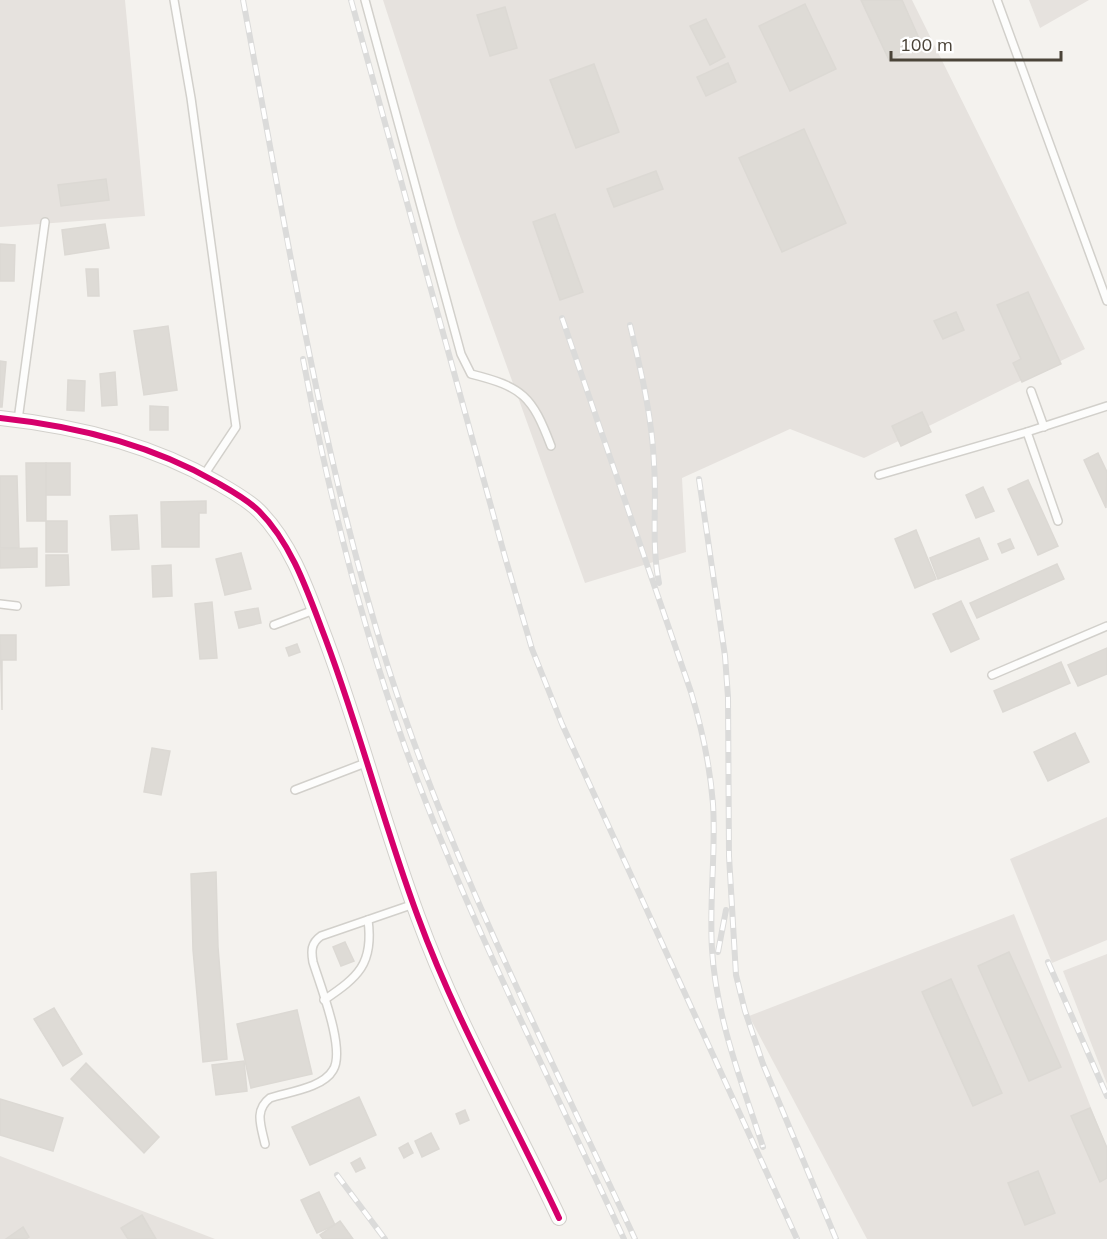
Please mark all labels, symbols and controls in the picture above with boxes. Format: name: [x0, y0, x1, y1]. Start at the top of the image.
scale bar: [891, 24, 1060, 62]
text: 100 m: [900, 33, 953, 56]

